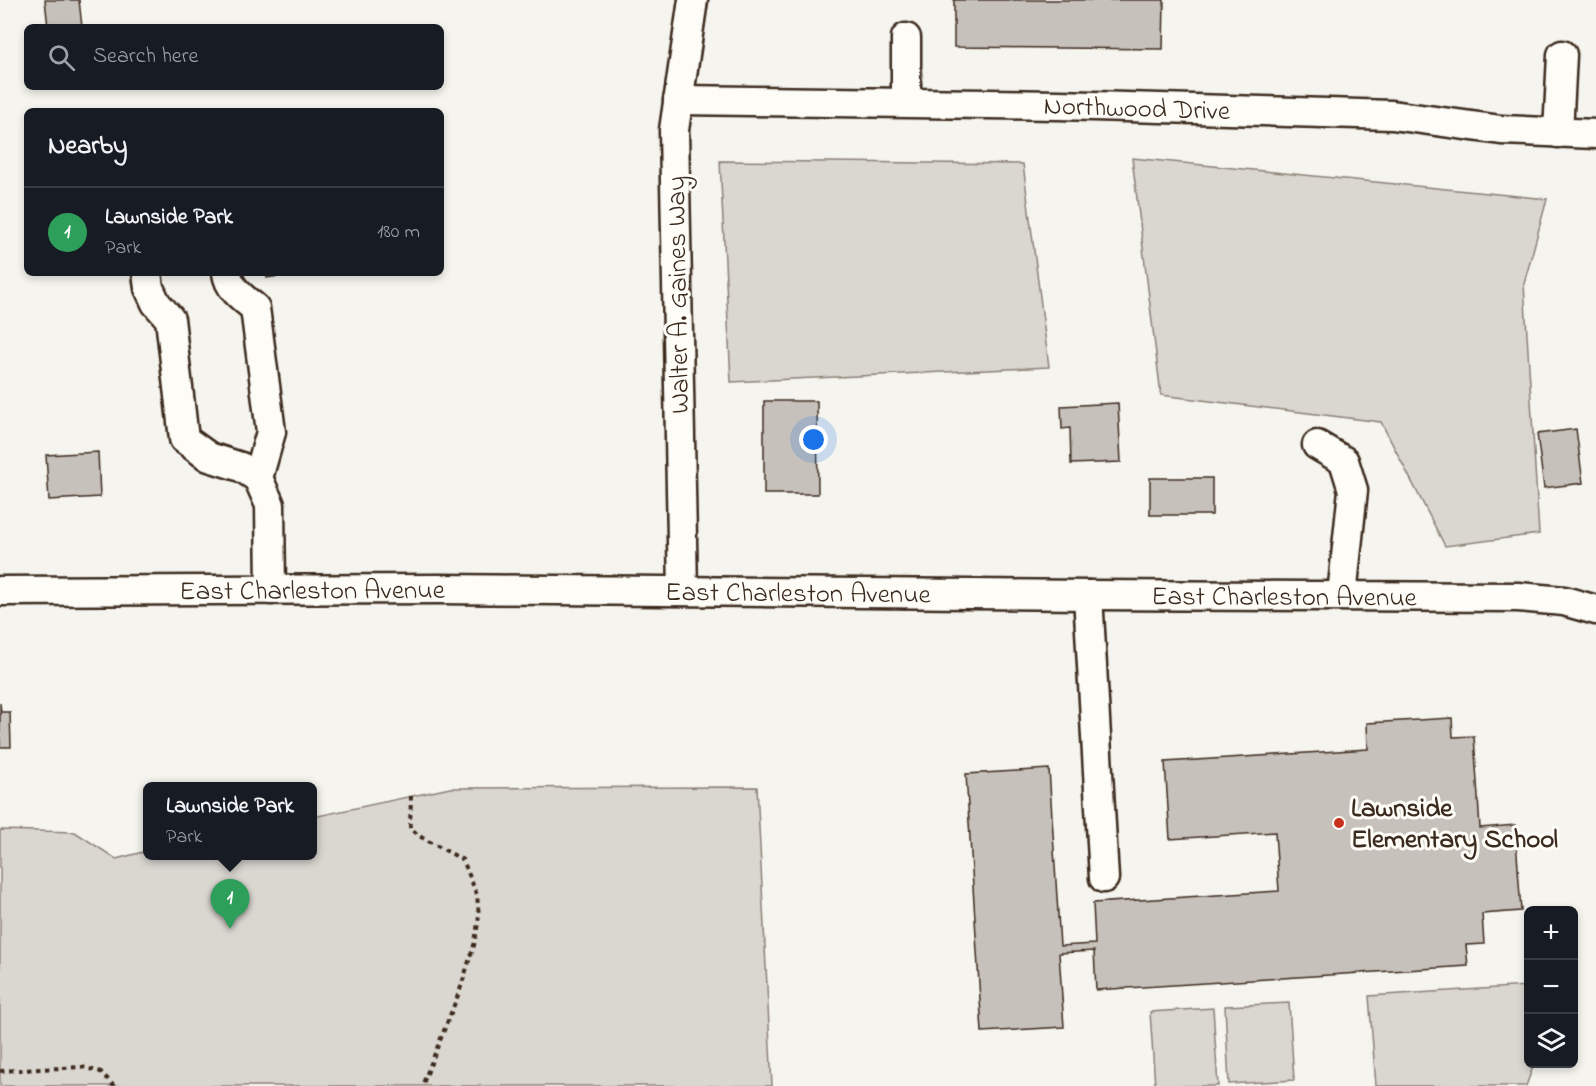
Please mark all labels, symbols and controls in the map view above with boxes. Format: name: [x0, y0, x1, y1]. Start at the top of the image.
search box: [24, 24, 444, 90]
icon: search: [45, 41, 78, 74]
text: Search here: [93, 41, 198, 73]
street label: Northwood Drive: [1043, 88, 1232, 132]
text: Nearby: [48, 128, 127, 166]
street label: Walter A. Gaines Way: [658, 176, 701, 414]
text: Lawnside Park: [105, 202, 233, 234]
text: 1: [64, 218, 71, 247]
text: 180 m: [377, 218, 420, 247]
text: Park: [105, 234, 141, 263]
your location: [799, 425, 828, 454]
street label: East Charleston Avenue: [179, 572, 446, 612]
street label: East Charleston Avenue: [665, 574, 932, 616]
street label: East Charleston Avenue: [1151, 578, 1418, 619]
popup: [143, 782, 317, 860]
place label: Lawnside Elementary School: [1351, 790, 1558, 860]
text: Lawnside Park: [166, 791, 294, 823]
marker: Lawnside Elementary School: [1332, 816, 1346, 830]
text: Park: [166, 823, 202, 852]
pin: 1: [210, 880, 250, 929]
map controls: [1524, 906, 1578, 1068]
button: +: [1524, 906, 1578, 960]
button: −: [1524, 960, 1578, 1014]
button: layers: [1524, 1014, 1578, 1068]

